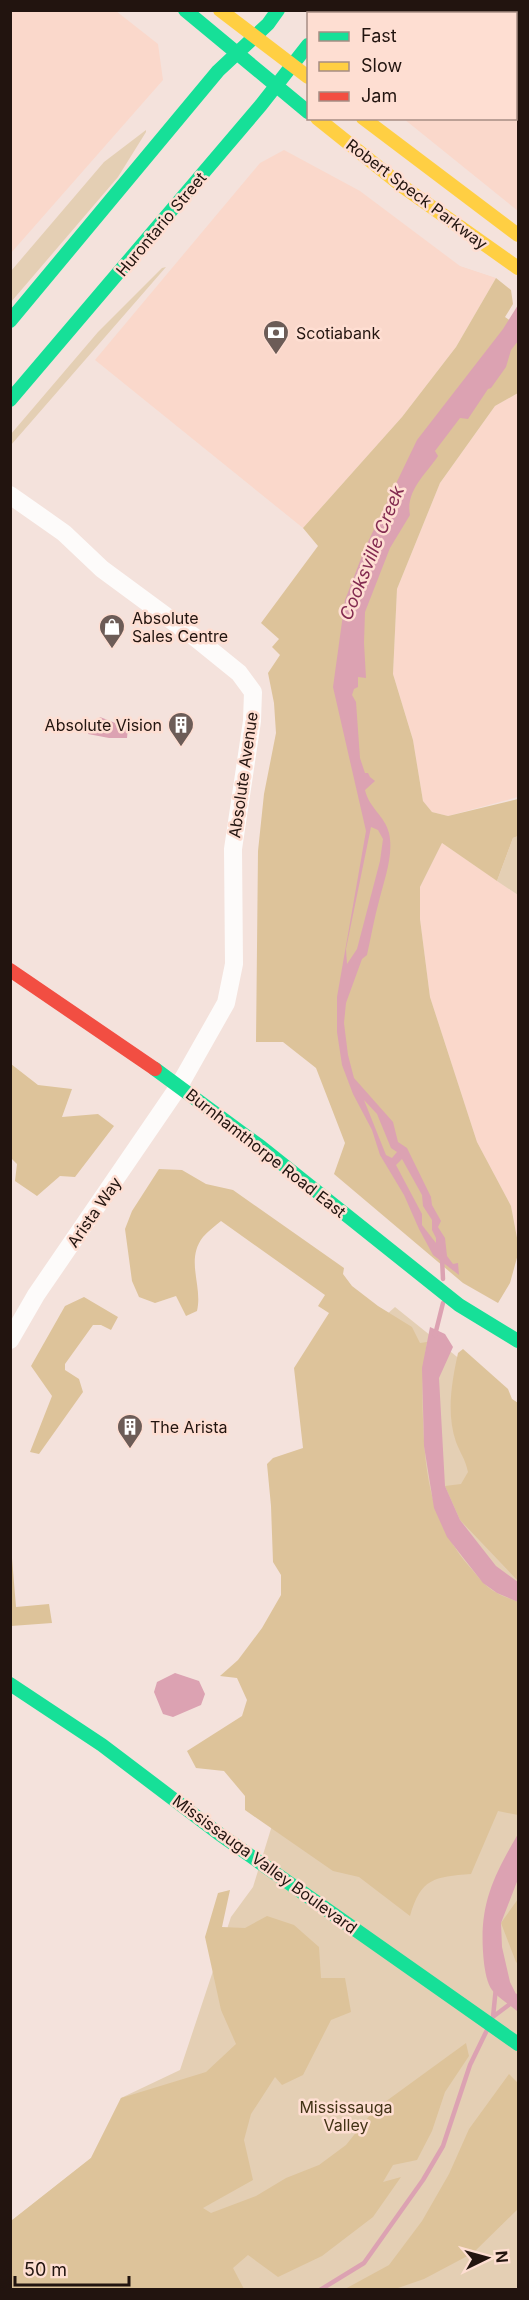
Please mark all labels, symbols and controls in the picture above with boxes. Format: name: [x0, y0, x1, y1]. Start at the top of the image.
legend: [307, 12, 517, 120]
text: Fast: [361, 25, 397, 46]
text: Slow: [361, 55, 402, 76]
text: Jam: [361, 85, 397, 106]
street label: Robert Speck Parkway: [342, 134, 492, 254]
street label: Hurontario Street: [112, 168, 210, 280]
bank icon: Scotiabank: [261, 318, 291, 356]
place label: Scotiabank: [296, 323, 380, 343]
water label: Cooksville Creek: [335, 482, 408, 623]
place label: Absolute Sales Centre: [132, 608, 228, 646]
shop icon: Absolute Sales Centre: [97, 612, 127, 650]
building icon: Absolute Vision: [166, 710, 196, 748]
street label: Absolute Avenue: [224, 711, 262, 839]
place label: Absolute Vision: [45, 715, 162, 735]
street label: Burnhamthorpe Road East: [182, 1084, 350, 1222]
street label: Arista Way: [63, 1173, 125, 1251]
building icon: The Arista: [115, 1412, 145, 1450]
place label: The Arista: [150, 1417, 228, 1437]
street label: Mississauga Valley Boulevard: [169, 1790, 361, 1938]
park label: Mississauga Valley: [299, 2097, 393, 2135]
north arrow: [457, 2228, 517, 2288]
scale bar: [15, 2249, 129, 2287]
text: N: [491, 2250, 512, 2264]
text: 50 m: [24, 2259, 67, 2280]

